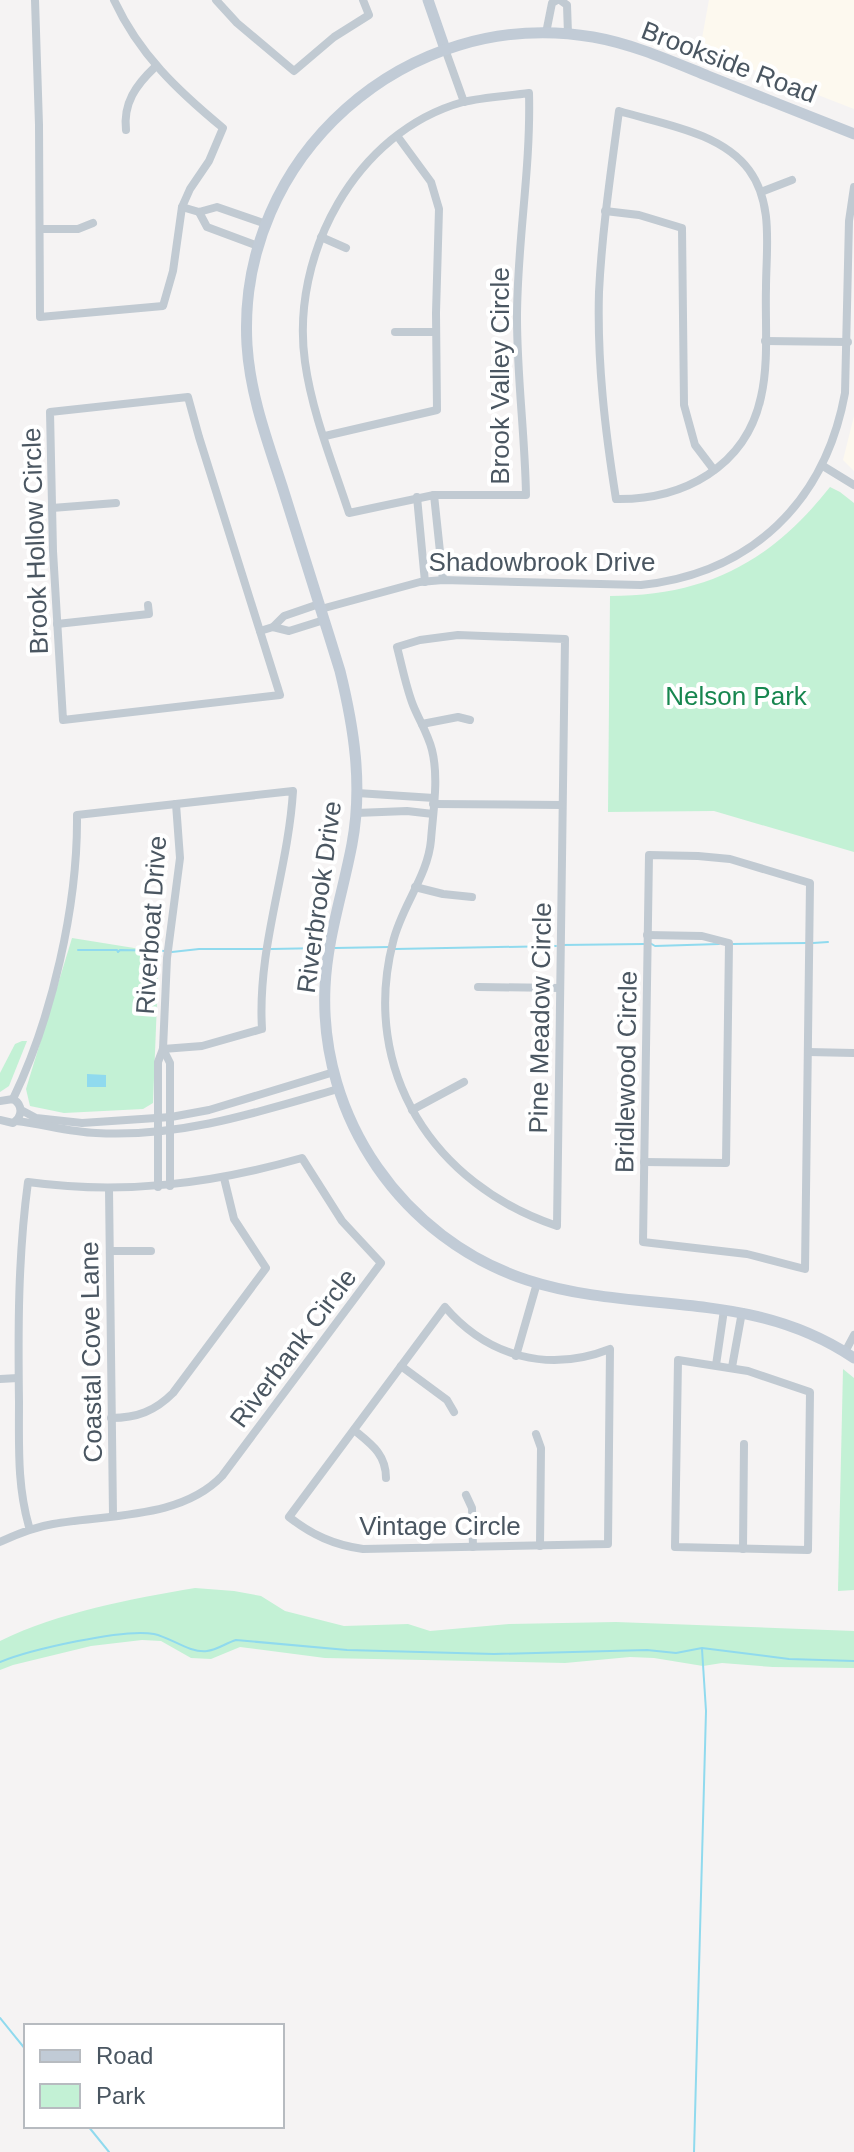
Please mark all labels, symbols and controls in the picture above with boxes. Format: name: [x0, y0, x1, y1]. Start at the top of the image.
street label: Brookside Road: [637, 15, 821, 109]
street label: Brook Valley Circle: [485, 267, 515, 485]
street label: Brook Hollow Circle: [16, 427, 54, 655]
street label: Shadowbrook Drive: [429, 547, 655, 577]
park label: Nelson Park: [665, 681, 808, 711]
street label: Riverbrook Drive: [291, 799, 347, 995]
street label: Riverboat Drive: [130, 835, 172, 1015]
street label: Pine Meadow Circle: [523, 902, 557, 1134]
street label: Bridlewood Circle: [609, 971, 643, 1173]
street label: Coastal Cove Lane: [74, 1241, 108, 1463]
street label: Riverbank Circle: [224, 1263, 362, 1433]
street label: Vintage Circle: [359, 1511, 521, 1541]
legend: [24, 2024, 284, 2128]
text: Road: [96, 2042, 153, 2069]
text: Park: [96, 2082, 146, 2109]

